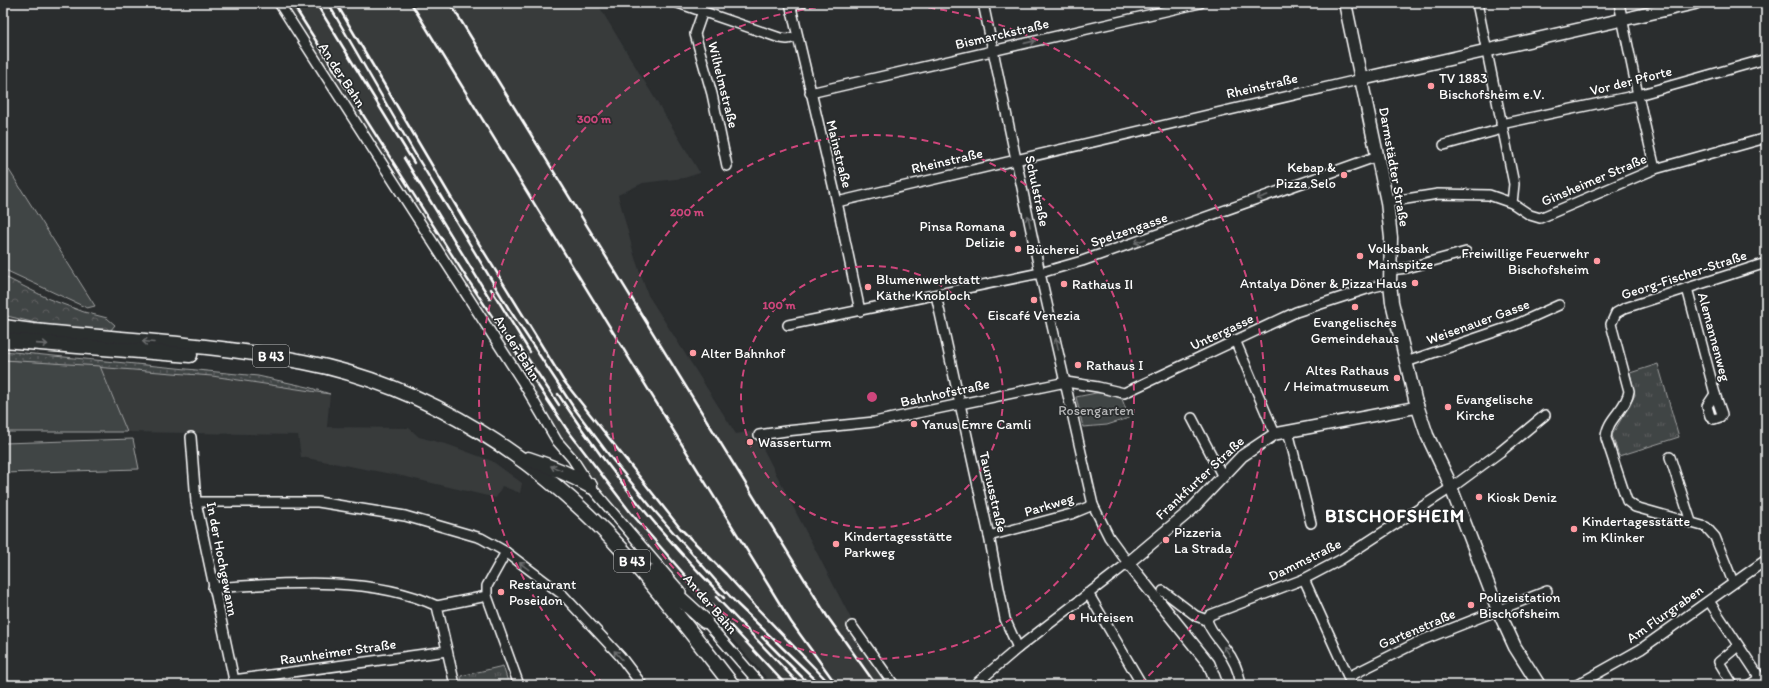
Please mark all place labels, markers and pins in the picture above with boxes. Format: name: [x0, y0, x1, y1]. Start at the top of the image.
place label: TV 1883 Bischofsheim e.V.: [1439, 70, 1545, 103]
marker: TV 1883 Bischofsheim e.V.: [1426, 81, 1436, 91]
place label: Kebap & Pizza Selo: [1276, 159, 1336, 192]
marker: Kebap & Pizza Selo: [1339, 170, 1349, 180]
place label: Pinsa Romana Delizie: [920, 218, 1005, 251]
marker: Pinsa Romana Delizie: [1008, 229, 1018, 239]
place label: Volksbank Mainspitze: [1368, 240, 1434, 273]
place label: Bücherei: [1026, 241, 1079, 258]
marker: Bücherei: [1013, 244, 1023, 254]
place label: Freiwillige Feuerwehr Bischofsheim: [1461, 245, 1589, 278]
marker: Volksbank Mainspitze: [1355, 251, 1365, 261]
marker: Freiwillige Feuerwehr Bischofsheim: [1592, 256, 1602, 266]
place label: Blumenwerkstatt Käthe Knobloch: [876, 271, 980, 304]
place label: Antalya Döner & Pizza Haus: [1240, 275, 1407, 292]
place label: Rathaus II: [1072, 276, 1133, 293]
marker: Antalya Döner & Pizza Haus: [1410, 278, 1420, 288]
marker: Rathaus II: [1059, 279, 1069, 289]
marker: Blumenwerkstatt Käthe Knobloch: [863, 282, 873, 292]
marker: Eiscafé Venezia: [1029, 295, 1039, 305]
marker: Evangelisches Gemeindehaus: [1350, 302, 1360, 312]
place label: Eiscafé Venezia: [988, 307, 1081, 324]
place label: Evangelisches Gemeindehaus: [1311, 314, 1399, 347]
place label: Alter Bahnhof: [701, 345, 786, 362]
marker: Alter Bahnhof: [688, 348, 698, 358]
place label: Rathaus I: [1086, 357, 1143, 374]
marker: Rathaus I: [1073, 360, 1083, 370]
place label: Altes Rathaus / Heimatmuseum: [1284, 362, 1390, 395]
marker: Altes Rathaus / Heimatmuseum: [1392, 373, 1402, 383]
centre of rings: [865, 390, 879, 404]
place label: Evangelische Kirche: [1456, 391, 1533, 424]
marker: Evangelische Kirche: [1443, 402, 1453, 412]
place label: Yanus Emre Camli: [922, 416, 1031, 433]
marker: Yanus Emre Camli: [909, 419, 919, 429]
place label: Wasserturm: [758, 434, 832, 451]
marker: Wasserturm: [745, 437, 755, 447]
place label: Kiosk Deniz: [1487, 489, 1557, 506]
marker: Kiosk Deniz: [1474, 492, 1484, 502]
place label: Kindertagesstätte im Klinker: [1582, 513, 1690, 546]
place label: Pizzeria La Strada: [1174, 524, 1232, 557]
marker: Kindertagesstätte im Klinker: [1569, 524, 1579, 534]
place label: Kindertagesstätte Parkweg: [844, 528, 952, 561]
marker: Pizzeria La Strada: [1161, 535, 1171, 545]
marker: Kindertagesstätte Parkweg: [831, 539, 841, 549]
place label: Restaurant Poseidon: [509, 576, 576, 609]
marker: Restaurant Poseidon: [496, 587, 506, 597]
place label: Polizeistation Bischofsheim: [1479, 589, 1560, 622]
marker: Polizeistation Bischofsheim: [1466, 600, 1476, 610]
place label: Hufeisen: [1080, 609, 1134, 626]
marker: Hufeisen: [1067, 612, 1077, 622]

